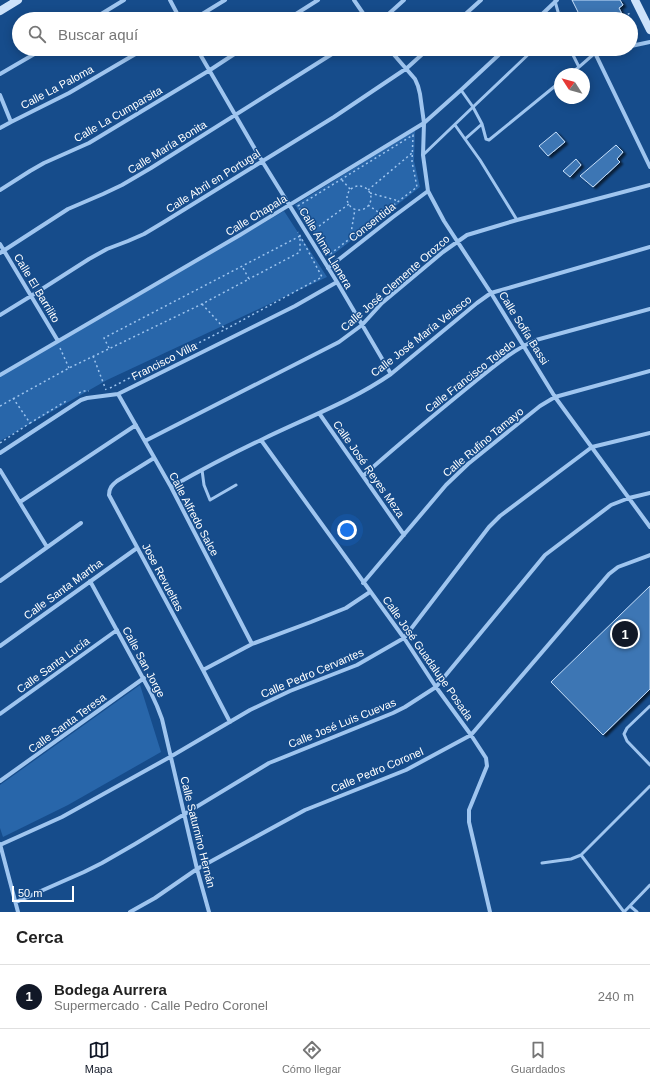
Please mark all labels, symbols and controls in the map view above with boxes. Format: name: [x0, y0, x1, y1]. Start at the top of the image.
search box: [12, 12, 638, 56]
icon: search: [26, 23, 48, 45]
text: Buscar aquí: [58, 26, 138, 43]
street label: Calle La Paloma: [19, 62, 96, 111]
north arrow: [554, 68, 590, 104]
street label: Calle La Cumparsita: [72, 83, 165, 144]
street label: Calle María Bonita: [125, 117, 209, 176]
street label: Calle Abril en Portugal: [164, 147, 262, 215]
street label: Calle Chapala: [223, 192, 289, 238]
street label: Consentida: [346, 200, 398, 244]
street label: Calle Alma Llanera: [297, 205, 355, 291]
street label: Calle José Clemente Orozco: [338, 233, 452, 333]
street label: Calle El Barrilito: [12, 251, 62, 325]
street label: Calle Sofía Bassi: [497, 289, 551, 367]
street label: Calle José María Velasco: [368, 293, 474, 379]
street label: Calle Francisco Toledo: [423, 337, 517, 415]
street label: Francisco Villa: [129, 339, 199, 383]
street label: Calle Rufino Tamayo: [440, 405, 526, 479]
street label: Calle José Reyes Meza: [331, 418, 408, 520]
street label: Calle Alfredo Salce: [167, 470, 221, 558]
your location: [337, 520, 357, 540]
street label: Jose Revueltas: [140, 541, 186, 613]
street label: Calle Santa Martha: [21, 556, 105, 622]
street label: Calle José Guadalupe Posada: [380, 594, 476, 723]
pin: 1: [612, 619, 638, 649]
street label: Calle San Jorge: [120, 625, 168, 699]
street label: Calle Santa Lucía: [14, 634, 92, 695]
street label: Calle Pedro Cervantes: [259, 646, 366, 700]
street label: Calle Santa Teresa: [26, 690, 109, 755]
street label: Calle José Luis Cuevas: [286, 696, 398, 750]
street label: Calle Pedro Coronel: [329, 745, 425, 795]
street label: Calle Saturnino Hernán: [178, 775, 218, 889]
scale bar: [12, 884, 74, 903]
text: 50 m: [18, 887, 42, 899]
text: Cerca: [16, 928, 63, 947]
text: Bodega Aurrera: [54, 981, 167, 998]
text: 1: [25, 989, 33, 1004]
text: 240 m: [598, 989, 634, 1004]
text: Supermercado · Calle Pedro Coronel: [54, 998, 268, 1013]
tab: Mapa: [85, 1039, 112, 1075]
tab: Cómo llegar: [282, 1039, 341, 1075]
tab: Guardados: [511, 1039, 565, 1075]

